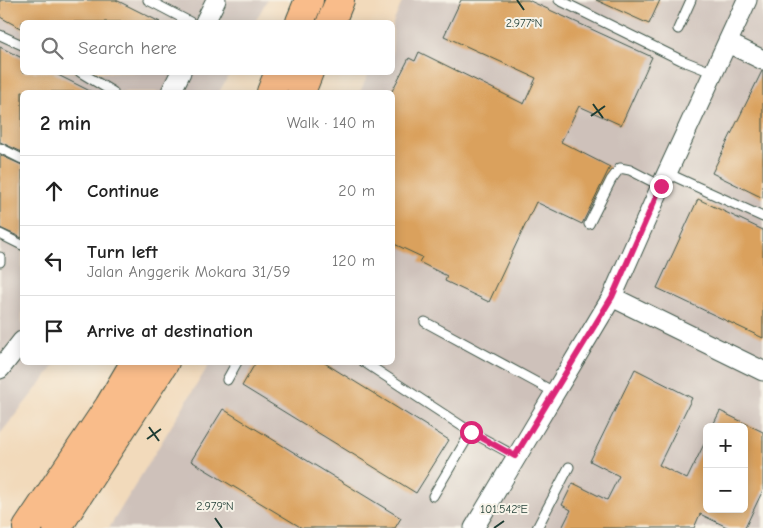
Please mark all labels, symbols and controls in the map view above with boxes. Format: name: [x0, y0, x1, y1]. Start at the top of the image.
text: 2.977°N: [506, 16, 542, 30]
search box: [20, 20, 395, 75]
icon: search: [38, 34, 66, 62]
text: Search here: [78, 37, 177, 59]
text: 2 min: [40, 111, 91, 135]
text: Walk · 140 m: [287, 114, 375, 132]
route end: [650, 175, 673, 198]
icon: ahead: [40, 177, 68, 205]
text: Continue: [87, 180, 159, 202]
text: 20 m: [338, 182, 375, 200]
text: Turn left: [87, 241, 158, 263]
icon: left: [40, 247, 68, 275]
text: 120 m: [332, 252, 375, 270]
text: Jalan Anggerik Mokara 31/59: [87, 263, 290, 281]
icon: arrive: [40, 317, 68, 345]
text: Arrive at destination: [87, 320, 253, 342]
route start: [460, 421, 483, 444]
map controls: [703, 423, 748, 513]
button: +: [703, 423, 748, 468]
button: −: [703, 468, 748, 513]
text: 2.979°N: [196, 499, 234, 513]
text: 101.542°E: [480, 502, 528, 516]

